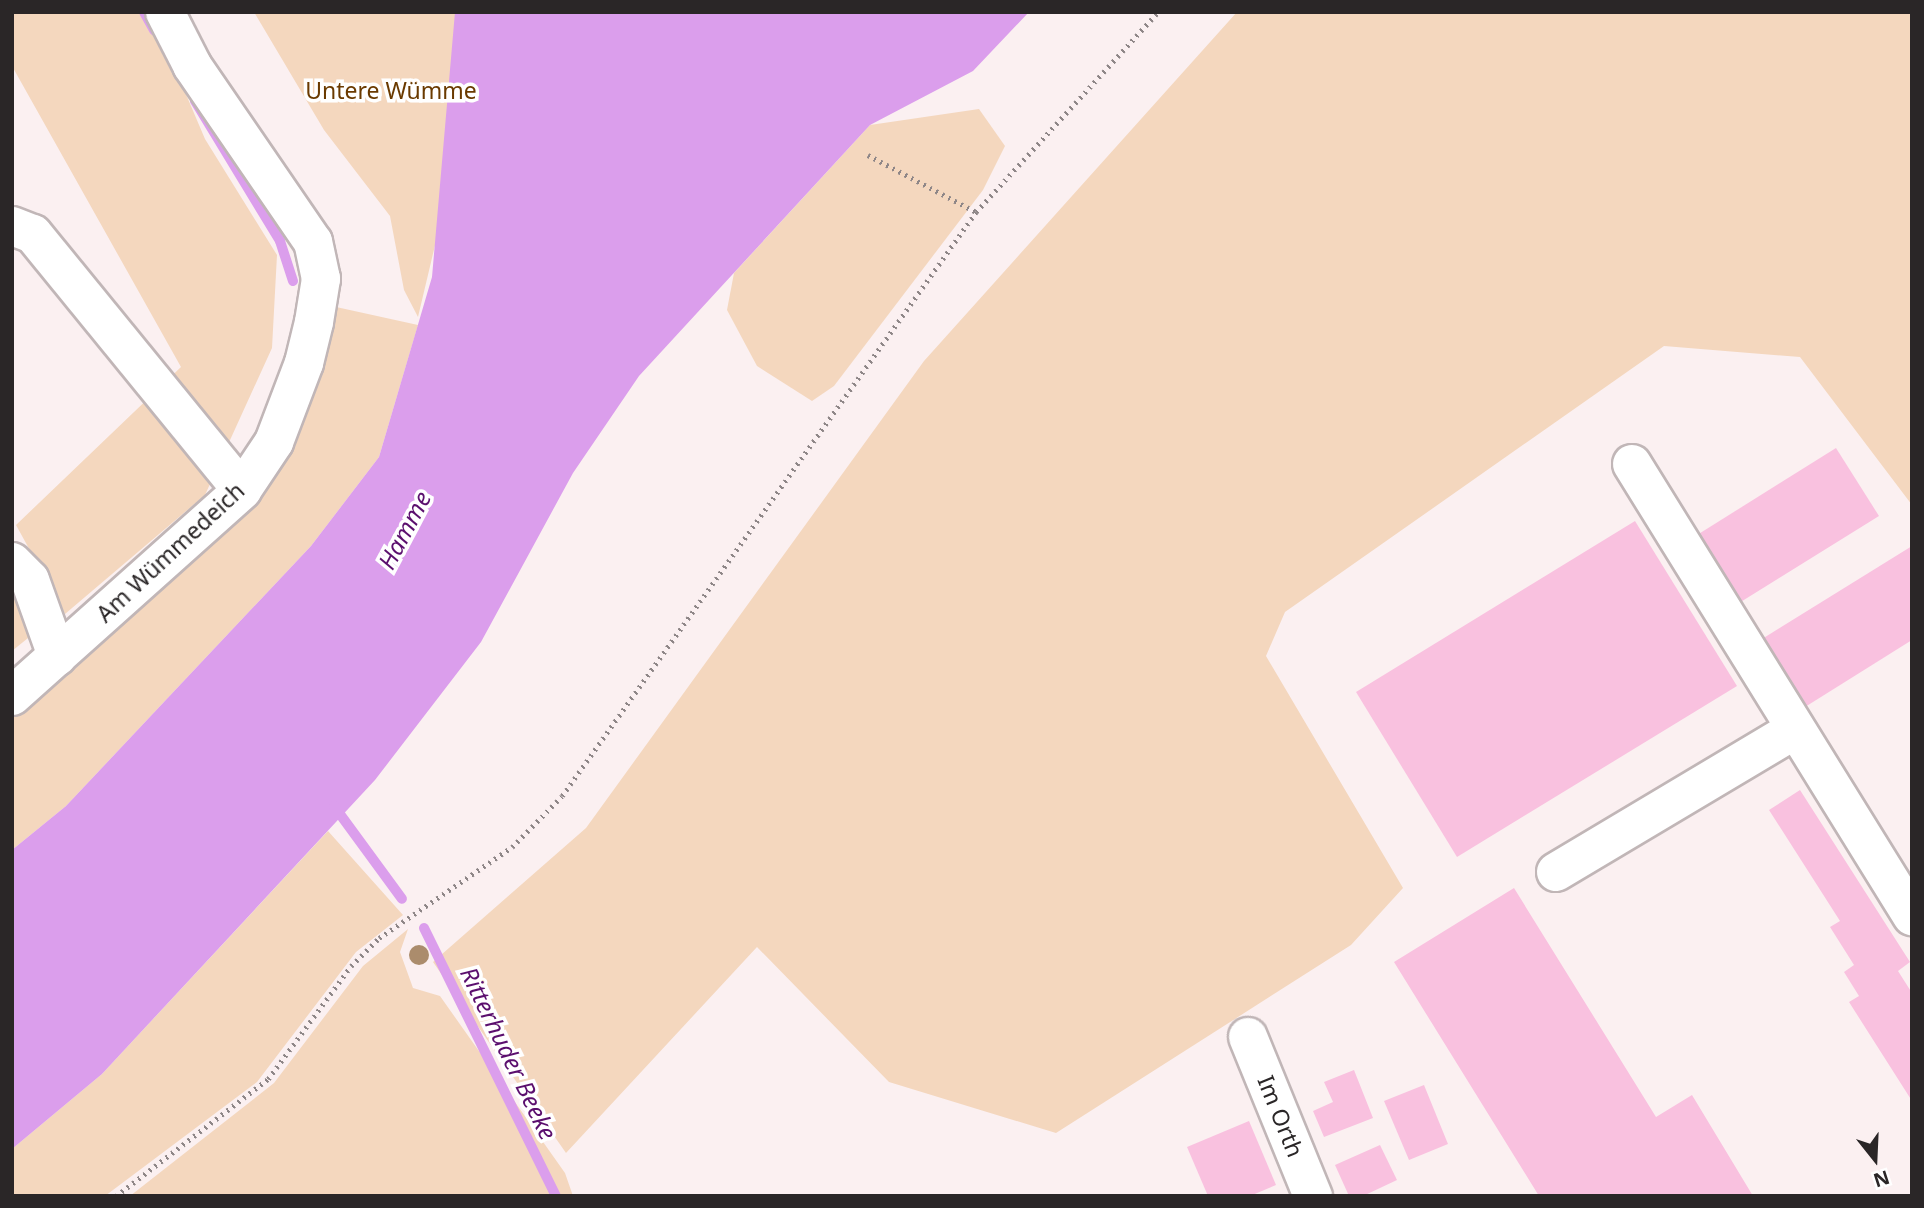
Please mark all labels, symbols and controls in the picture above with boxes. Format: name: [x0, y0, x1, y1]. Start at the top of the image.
park label: Untere Wümme: [305, 76, 477, 104]
street label: Am Wümmedeich: [90, 476, 250, 628]
water label: Hamme: [372, 486, 436, 574]
water label: Ritterhuder Beeke: [455, 962, 563, 1144]
street label: Im Orth: [1252, 1071, 1310, 1161]
north arrow: [1840, 1124, 1910, 1194]
text: N: [1870, 1164, 1893, 1194]

